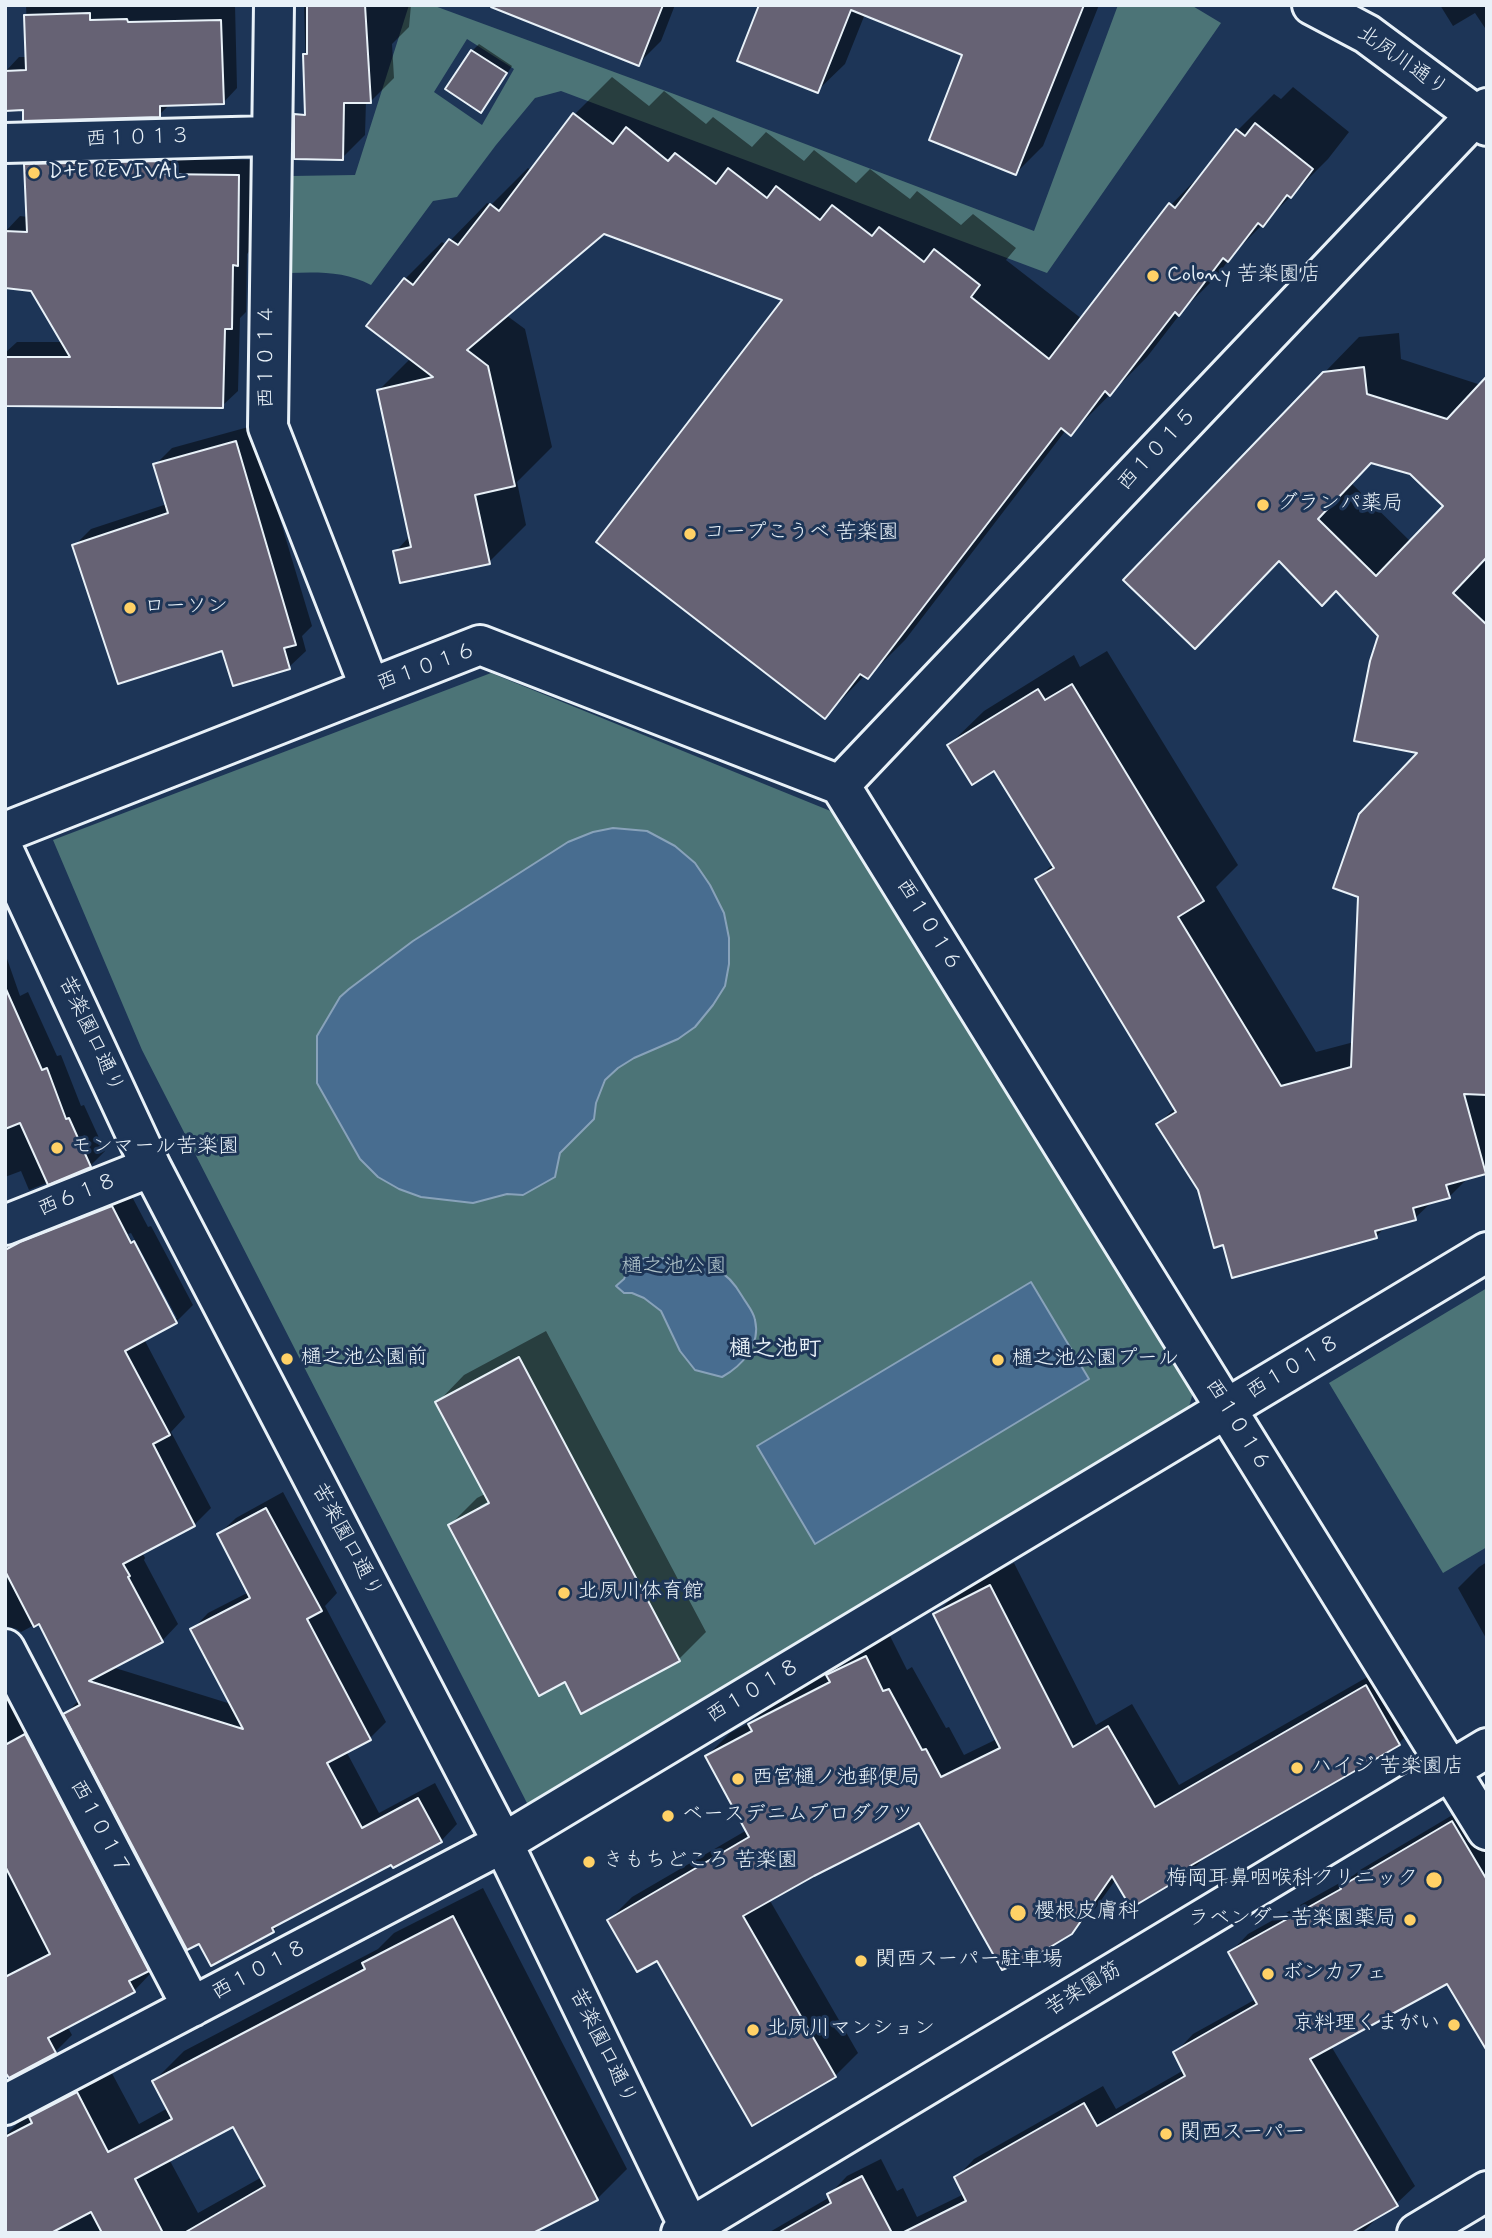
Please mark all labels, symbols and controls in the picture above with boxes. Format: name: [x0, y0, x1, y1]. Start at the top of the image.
street label: 北夙川通り: [1352, 22, 1452, 102]
street label: 西１０１３: [85, 125, 191, 153]
place label: D+E REVIVAL: [48, 160, 186, 186]
marker: D+E REVIVAL: [26, 165, 42, 181]
place label: Colony 苦楽園店: [1167, 263, 1321, 289]
marker: Colony 苦楽園店: [1145, 268, 1161, 284]
street label: 西１０１４: [255, 304, 281, 408]
street label: 西１０１５: [1113, 403, 1203, 497]
place label: グランパ薬局: [1277, 492, 1403, 518]
marker: グランパ薬局: [1255, 497, 1271, 513]
place label: コープこうべ 苦楽園: [704, 521, 899, 547]
marker: コープこうべ 苦楽園: [682, 526, 698, 542]
place label: ローソン: [144, 595, 228, 621]
marker: ローソン: [122, 600, 138, 616]
street label: 西１０１６: [373, 638, 481, 698]
street label: 西１０１６: [889, 875, 967, 977]
street label: 苦楽園口通り: [52, 973, 128, 1097]
place label: モンマール苦楽園: [71, 1135, 239, 1161]
marker: モンマール苦楽園: [49, 1140, 65, 1156]
street label: 西６１８: [34, 1169, 122, 1223]
park label: 樋之池公園: [622, 1255, 726, 1281]
street label: 西１０１８: [1243, 1330, 1345, 1406]
district label: 樋之池町: [729, 1336, 821, 1364]
place label: 樋之池公園前: [301, 1346, 427, 1372]
place label: 樋之池公園プール: [1012, 1347, 1179, 1373]
marker: 樋之池公園前: [279, 1351, 295, 1367]
marker: 樋之池公園プール: [990, 1352, 1006, 1368]
street label: 西１０１６: [1198, 1375, 1276, 1477]
street label: 苦楽園口通り: [305, 1479, 387, 1603]
place label: 北夙川体育館: [578, 1580, 704, 1606]
marker: 北夙川体育館: [556, 1585, 572, 1601]
street label: 西１０１８: [703, 1654, 805, 1730]
place label: ハイジ 苦楽園店: [1311, 1755, 1464, 1781]
marker: ハイジ 苦楽園店: [1289, 1760, 1305, 1776]
place label: 西宮樋ノ池郵便局: [752, 1766, 920, 1792]
marker: 西宮樋ノ池郵便局: [730, 1771, 746, 1787]
street label: 西１０１７: [63, 1776, 135, 1880]
place label: ベースデニムプロダクツ: [682, 1803, 913, 1829]
marker: ベースデニムプロダクツ: [660, 1808, 676, 1824]
place label: きもちどころ 苦楽園: [603, 1849, 798, 1875]
marker: きもちどころ 苦楽園: [581, 1854, 597, 1870]
place label: 梅岡耳鼻咽喉科クリニック: [1166, 1867, 1418, 1893]
marker: 梅岡耳鼻咽喉科クリニック: [1424, 1870, 1444, 1890]
place label: 櫻根皮膚科: [1034, 1900, 1139, 1926]
marker: 櫻根皮膚科: [1008, 1903, 1028, 1923]
place label: ラベンダー苦楽園薬局: [1188, 1907, 1396, 1933]
marker: ラベンダー苦楽園薬局: [1402, 1912, 1418, 1928]
street label: 西１０１８: [208, 1935, 312, 2007]
place label: 関西スーパー駐車場: [875, 1948, 1063, 1974]
marker: 関西スーパー駐車場: [853, 1953, 869, 1969]
street label: 苦楽園筋: [1042, 1958, 1126, 2022]
place label: ボンカフェ: [1282, 1961, 1387, 1987]
marker: ボンカフェ: [1260, 1966, 1276, 1982]
street label: 苦楽園口通り: [563, 1985, 641, 2109]
place label: 京料理くまがい: [1293, 2012, 1440, 2038]
place label: 北夙川マンション: [767, 2017, 935, 2043]
marker: 京料理くまがい: [1446, 2017, 1462, 2033]
marker: 北夙川マンション: [745, 2022, 761, 2038]
place label: 関西スーパー: [1180, 2121, 1305, 2147]
marker: 関西スーパー: [1158, 2126, 1174, 2142]

